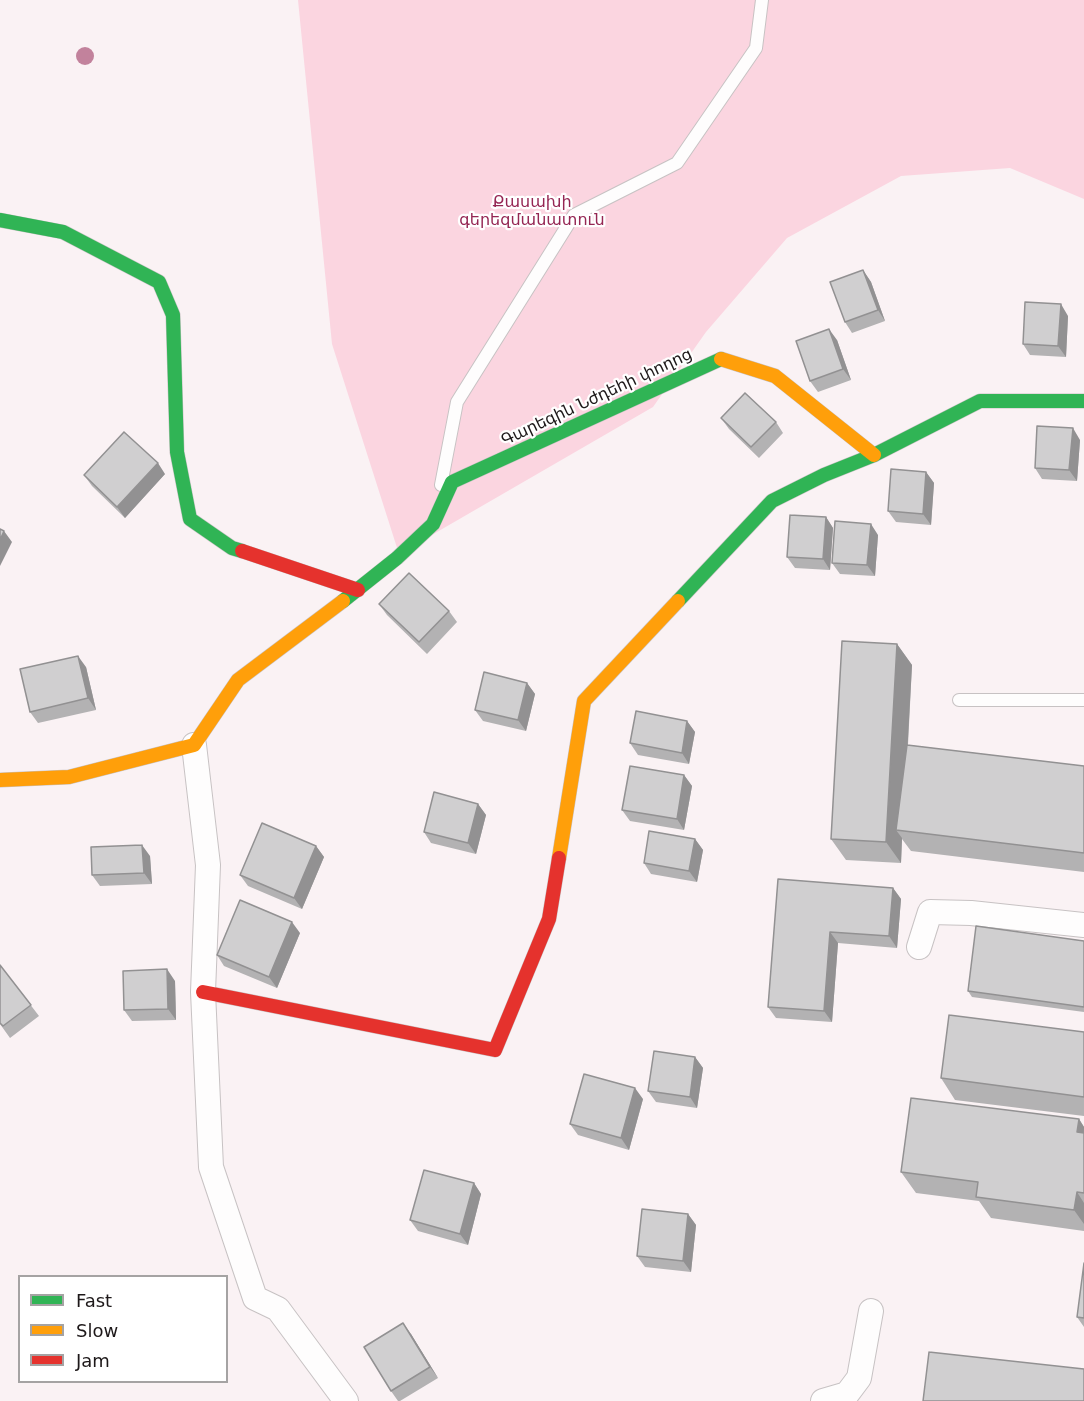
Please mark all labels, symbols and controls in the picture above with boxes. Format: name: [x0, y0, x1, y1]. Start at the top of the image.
park label: Քասախի գերեզմանատուն: [459, 193, 605, 231]
street label: Գարեգին Նժդեհի փողոց: [499, 345, 695, 451]
legend: [18, 1275, 228, 1383]
text: Fast: [76, 1290, 112, 1311]
text: Slow: [76, 1320, 118, 1341]
text: Jam: [76, 1350, 110, 1371]

